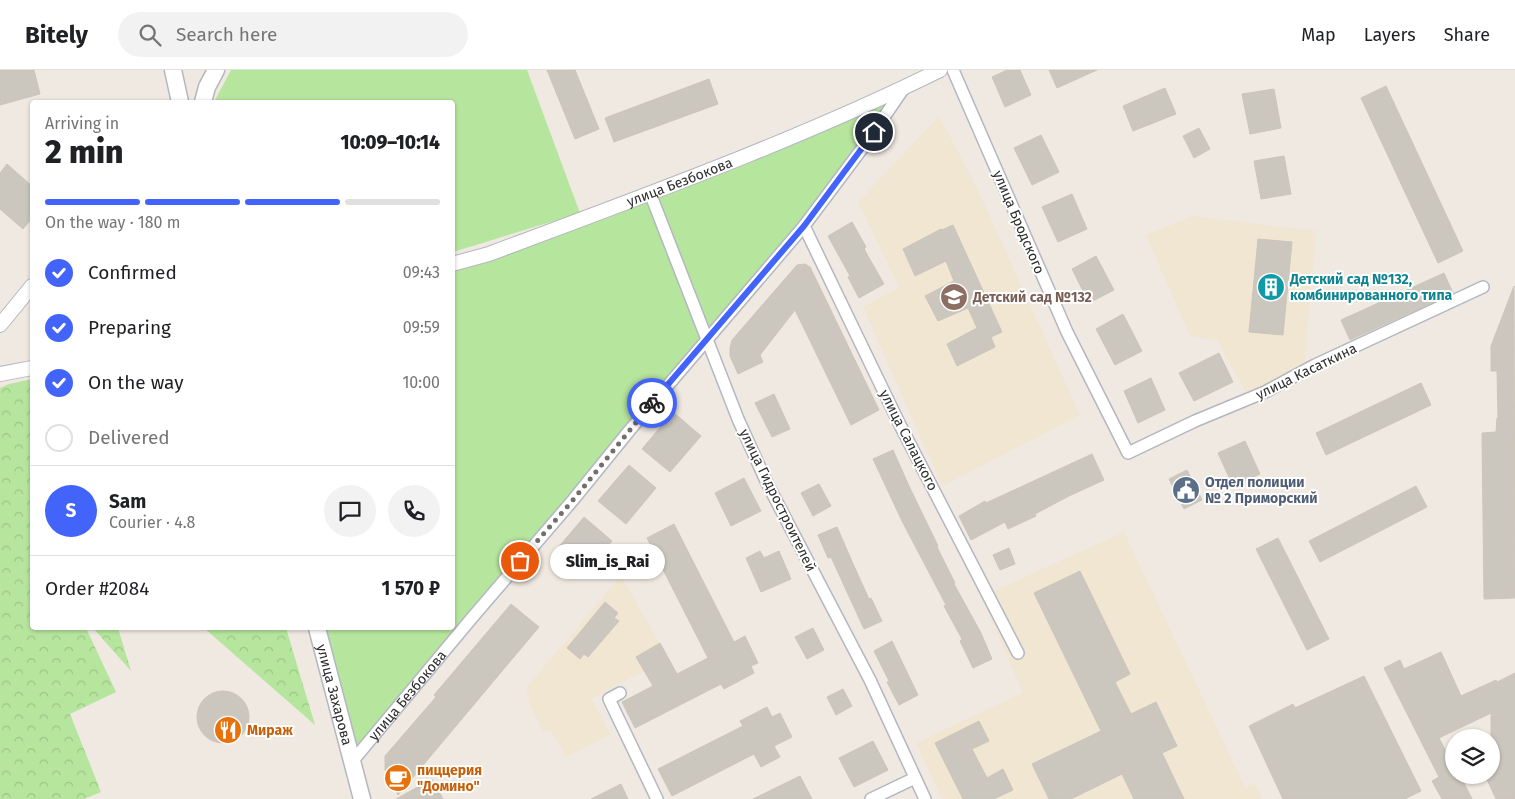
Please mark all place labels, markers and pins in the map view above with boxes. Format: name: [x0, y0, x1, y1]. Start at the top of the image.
pin: [853, 111, 895, 153]
place label: Детский сад №132, комбинированного типа: [1289, 271, 1453, 304]
building icon: Детский сад №132, комбинированного типа: [1256, 272, 1286, 302]
school or university icon: Детский сад №132: [939, 282, 969, 312]
place label: Детский сад №132: [972, 289, 1092, 306]
place label: Отдел полиции № 2 Приморский: [1205, 474, 1318, 507]
public building icon: Отдел полиции № 2 Приморский: [1171, 475, 1201, 505]
pin: [499, 540, 541, 582]
callout: Slim_is_Rai: [550, 544, 665, 578]
restaurant icon: Мираж: [213, 715, 243, 745]
place label: Мираж: [247, 722, 293, 739]
place label: пиццерия "Домино": [417, 762, 482, 795]
cafe icon: пиццерия "Домино": [383, 763, 413, 793]

